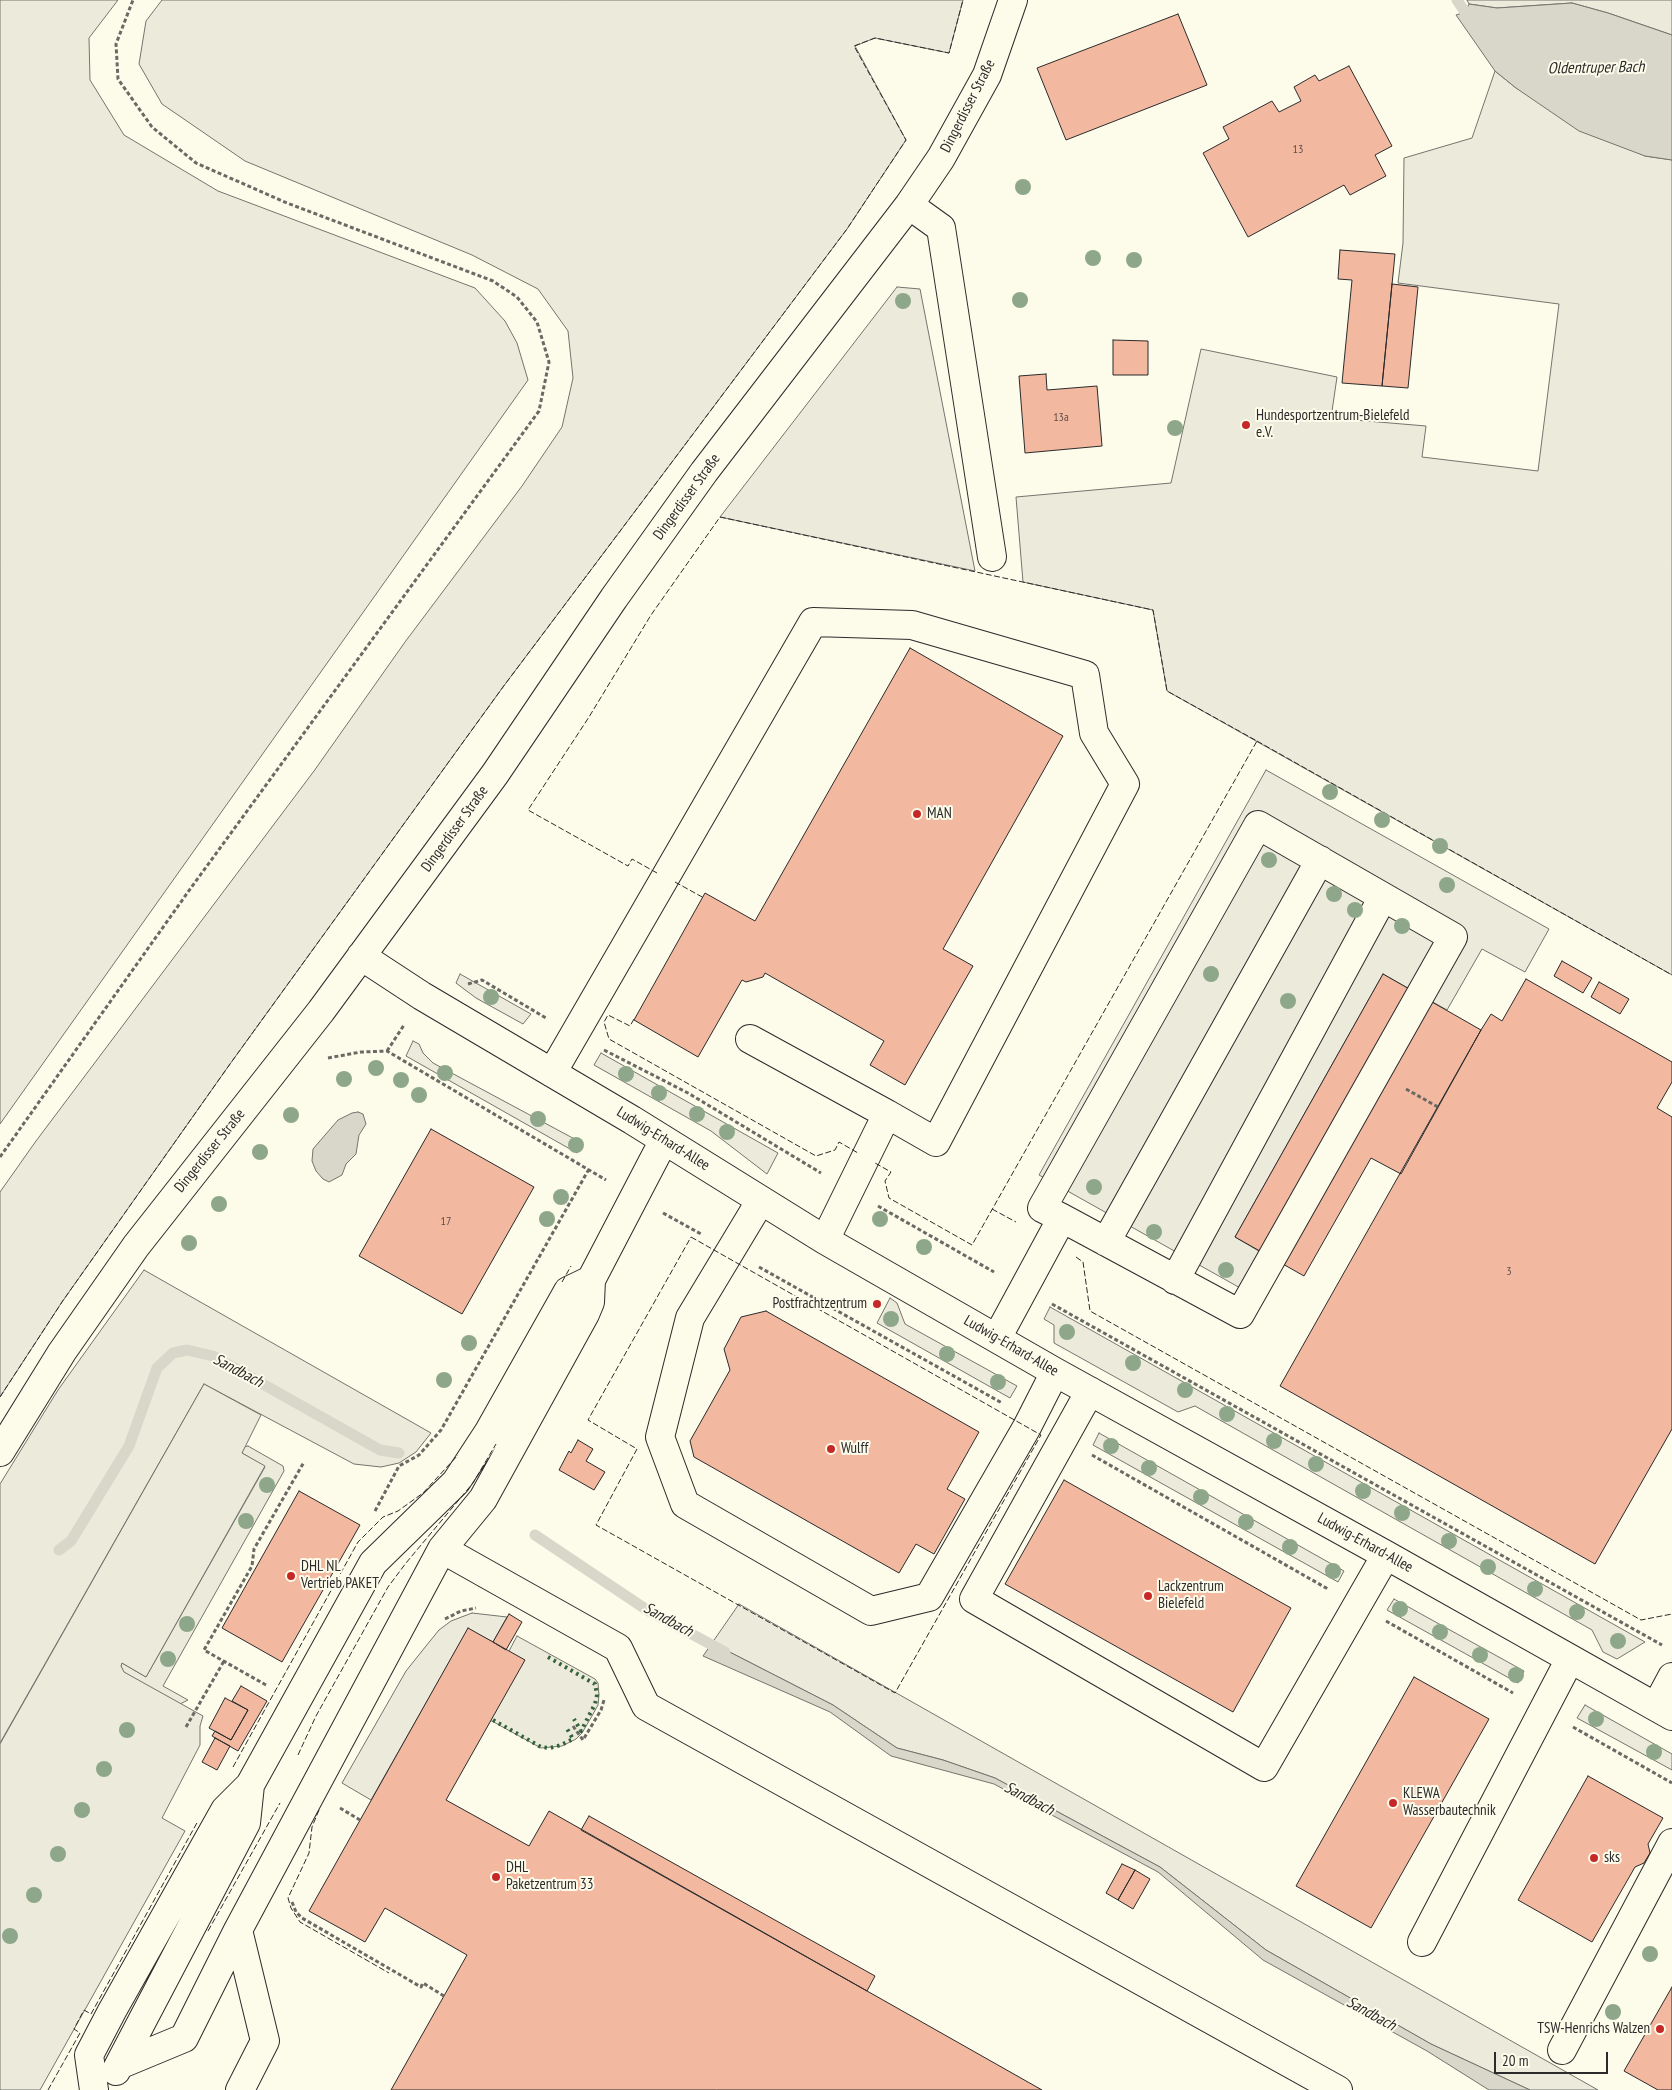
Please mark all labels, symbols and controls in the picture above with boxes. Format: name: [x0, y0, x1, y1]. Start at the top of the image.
street label: Dingerdisser Straße: [937, 56, 999, 156]
water label: Oldentruper Bach: [1547, 58, 1645, 78]
house number: 13: [1293, 143, 1303, 157]
place label: Hundesportzentrum-Bielefeld e.V.: [1256, 407, 1409, 442]
house number: 13a: [1053, 411, 1069, 425]
marker: Hundesportzentrum-Bielefeld e.V.: [1240, 419, 1252, 431]
street label: Dingerdisser Straße: [650, 450, 724, 544]
street label: Dingerdisser Straße: [418, 782, 492, 876]
place label: MAN: [927, 805, 952, 823]
marker: MAN: [911, 808, 923, 820]
street label: Ludwig-Erhard-Allee: [613, 1103, 713, 1175]
street label: Dingerdisser Straße: [171, 1106, 249, 1196]
house number: 17: [441, 1215, 451, 1229]
house number: 3: [1506, 1265, 1512, 1279]
place label: Postfrachtzentrum: [772, 1295, 867, 1313]
marker: Postfrachtzentrum: [871, 1298, 883, 1310]
street label: Ludwig-Erhard-Allee: [960, 1312, 1062, 1380]
water label: Sandbach: [210, 1350, 266, 1392]
place label: Wulff: [841, 1440, 868, 1458]
marker: Wulff: [825, 1443, 837, 1455]
street label: Ludwig-Erhard-Allee: [1314, 1509, 1416, 1577]
place label: DHL NL Vertrieb PAKET: [301, 1558, 379, 1593]
marker: DHL NL Vertrieb PAKET: [285, 1570, 297, 1582]
place label: Lackzentrum Bielefeld: [1158, 1578, 1224, 1613]
marker: Lackzentrum Bielefeld: [1142, 1590, 1154, 1602]
water label: Sandbach: [640, 1599, 696, 1641]
water label: Sandbach: [1001, 1778, 1057, 1820]
place label: KLEWA Wasserbautechnik: [1403, 1785, 1496, 1820]
marker: KLEWA Wasserbautechnik: [1387, 1797, 1399, 1809]
place label: sks: [1604, 1849, 1620, 1867]
marker: sks: [1588, 1852, 1600, 1864]
place label: DHL Paketzentrum 33: [506, 1859, 594, 1894]
marker: DHL Paketzentrum 33: [490, 1871, 502, 1883]
water label: Sandbach: [1343, 1993, 1399, 2035]
place label: TSW-Henrichs Walzen: [1537, 2020, 1650, 2038]
marker: TSW-Henrichs Walzen: [1654, 2023, 1666, 2035]
scale bar: [1497, 2042, 1611, 2074]
text: 20 m: [1502, 2051, 1528, 2070]

